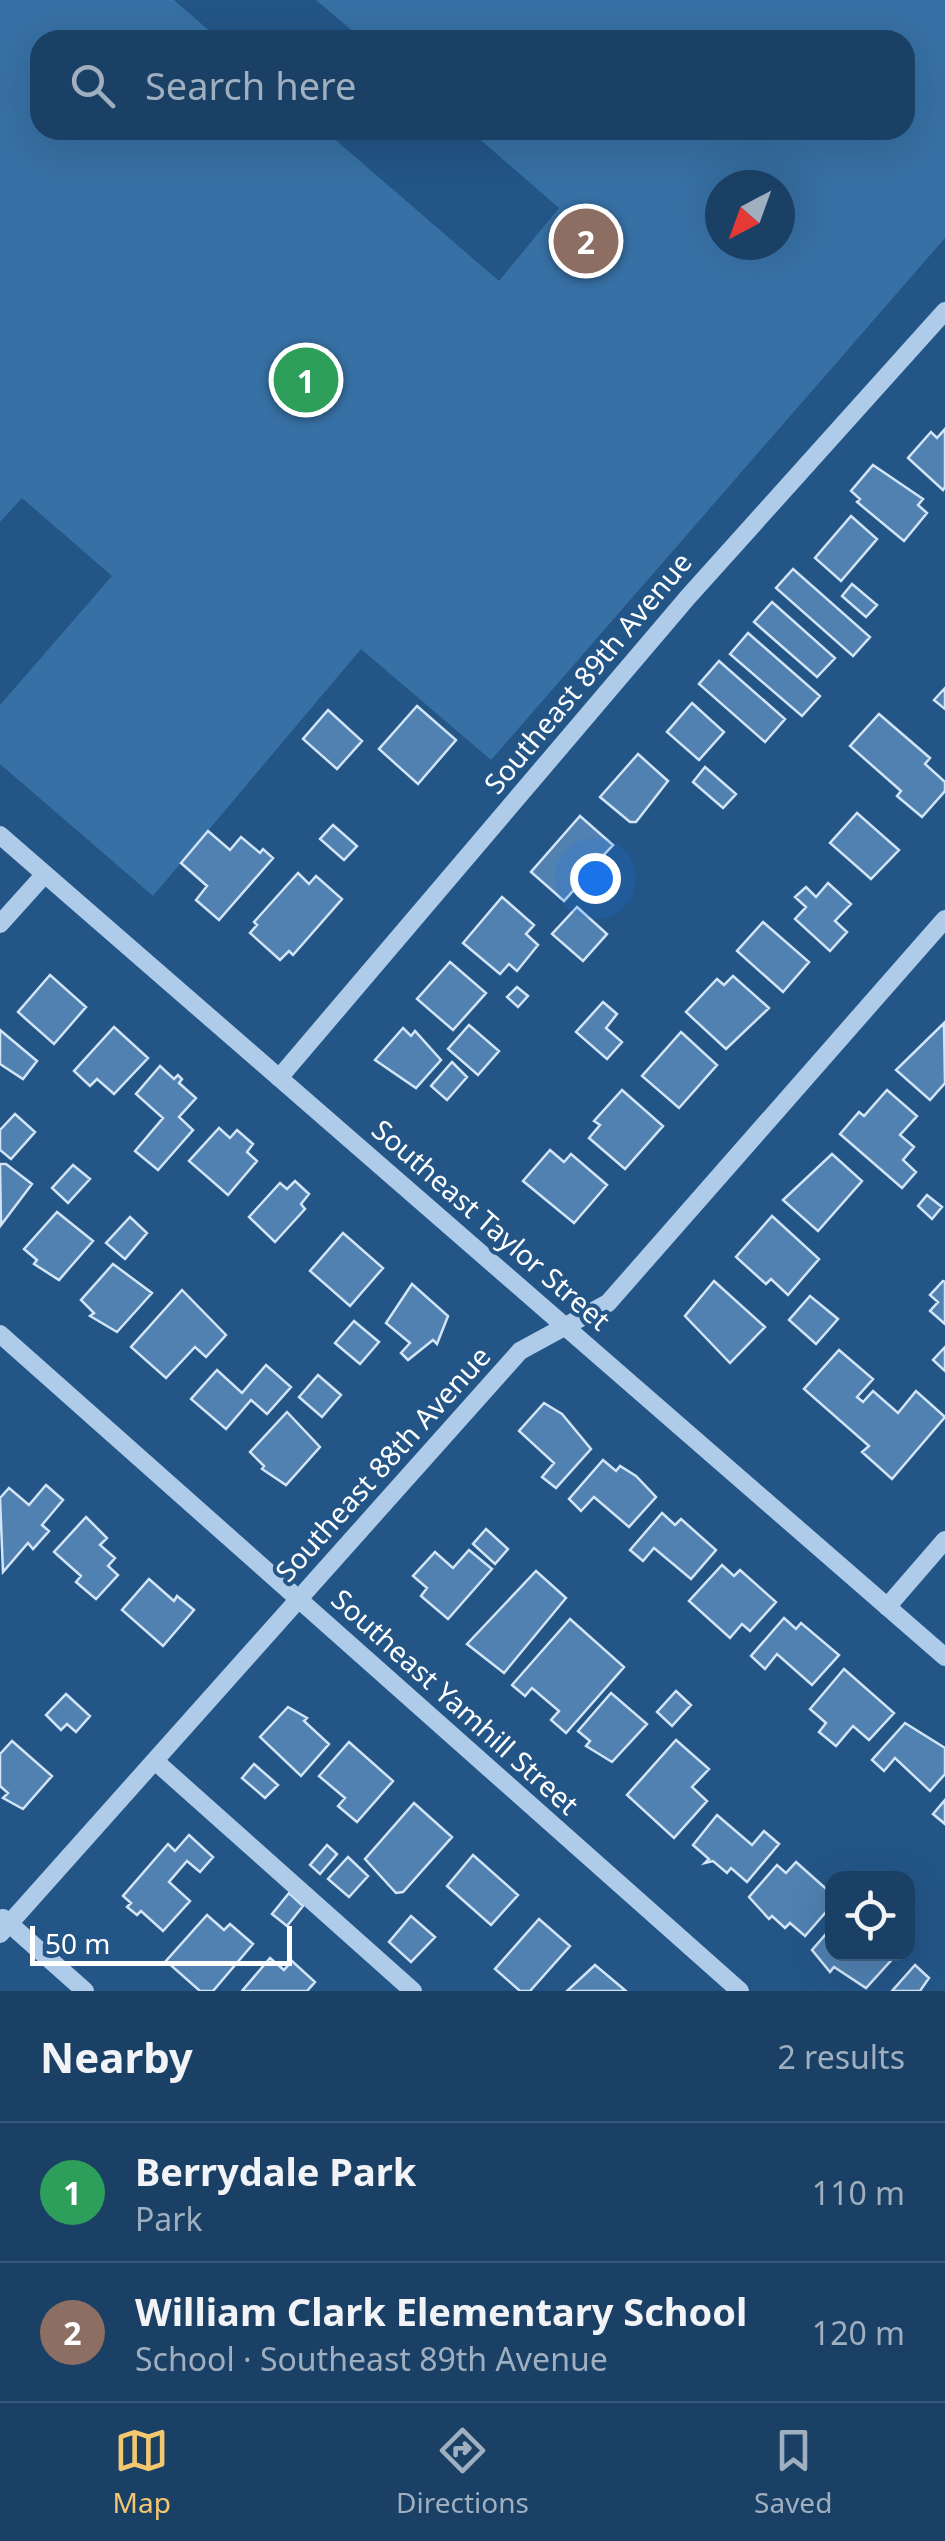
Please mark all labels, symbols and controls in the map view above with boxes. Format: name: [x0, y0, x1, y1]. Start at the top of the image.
search box: [30, 30, 915, 140]
icon: search: [65, 58, 120, 113]
text: Search here: [145, 59, 356, 111]
north arrow: [705, 170, 795, 260]
pin: 2: [554, 204, 618, 278]
pin: 1: [274, 342, 338, 418]
street label: Southeast 89th Avenue: [475, 544, 700, 801]
your location: [570, 853, 621, 904]
street label: Southeast Taylor Street: [365, 1110, 619, 1338]
street label: Southeast 88th Avenue: [266, 1338, 498, 1589]
street label: Southeast Yamhill Street: [324, 1580, 587, 1822]
map controls: [825, 1871, 915, 1961]
button: locate: [825, 1871, 915, 1961]
scale bar: [30, 1921, 292, 1966]
text: 50 m: [45, 1924, 111, 1962]
text: Nearby: [40, 2028, 193, 2085]
text: 2 results: [778, 2035, 905, 2078]
text: Berrydale Park: [135, 2145, 416, 2197]
text: 1: [63, 2171, 82, 2214]
text: 110 m: [812, 2171, 905, 2214]
text: Park: [135, 2197, 203, 2240]
text: William Clark Elementary School: [135, 2285, 747, 2337]
text: 2: [63, 2311, 82, 2354]
text: 120 m: [812, 2311, 905, 2354]
text: School · Southeast 89th Avenue: [135, 2337, 608, 2380]
tab: Map: [113, 2423, 171, 2521]
tab: Directions: [396, 2423, 529, 2521]
tab: Saved: [754, 2423, 832, 2521]

